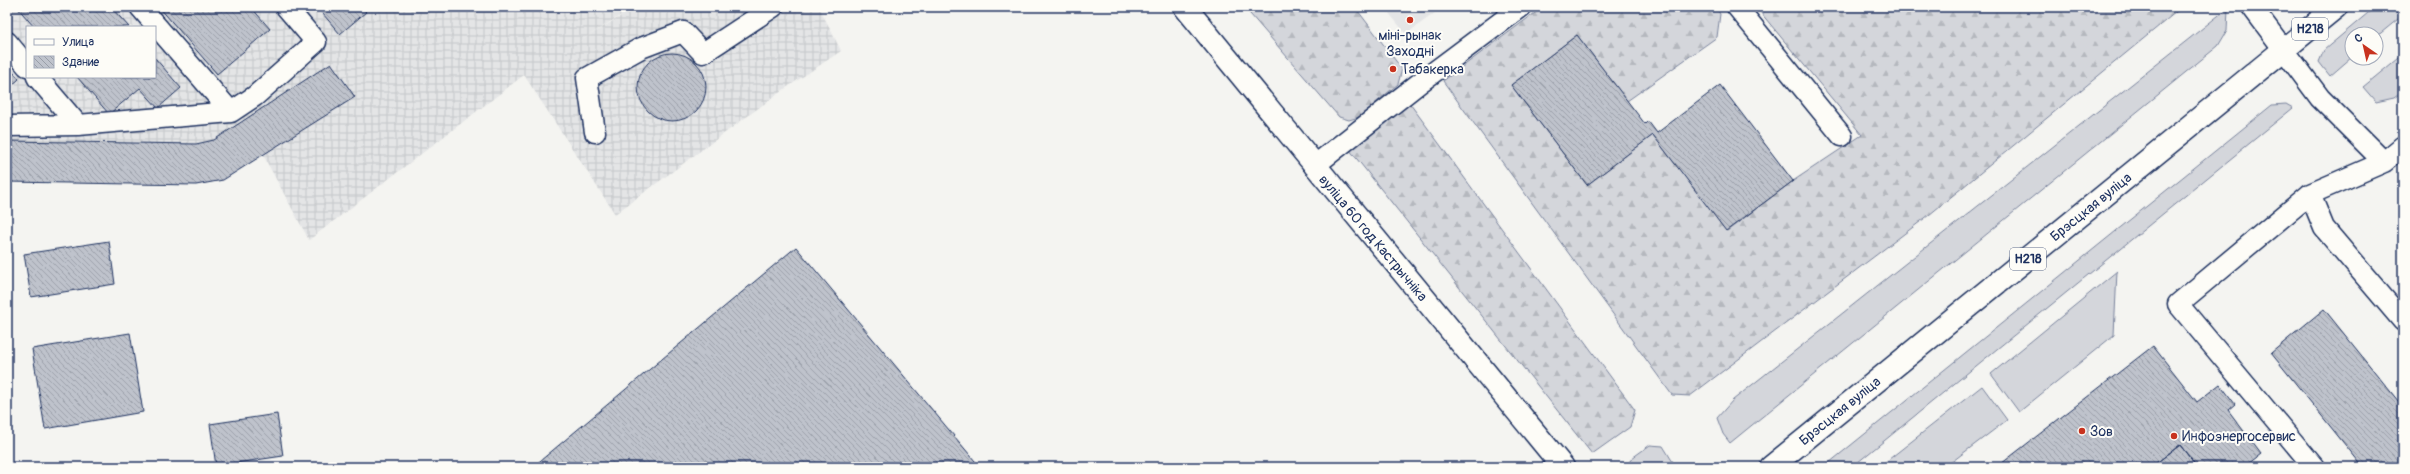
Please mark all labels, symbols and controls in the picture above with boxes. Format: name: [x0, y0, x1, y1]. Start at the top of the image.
marker: міні-рынак Заходні: [1405, 15, 1415, 25]
road number: Н218: [2292, 18, 2328, 40]
legend: [26, 26, 156, 78]
north arrow: [2344, 26, 2384, 66]
place label: міні-рынак Заходні: [1378, 27, 1442, 60]
text: С: [2352, 31, 2365, 45]
text: Улица: [62, 35, 94, 50]
text: Здание: [62, 55, 99, 70]
place label: Табакерка: [1401, 61, 1464, 78]
marker: Табакерка: [1388, 64, 1398, 74]
street label: Брэсцкая вуліца: [2047, 169, 2135, 245]
street label: вуліца 60 год Кастрычніка: [1315, 171, 1431, 305]
road number: Н218: [2010, 248, 2046, 270]
street label: Брэсцкая вуліца: [1796, 373, 1884, 449]
place label: Зов: [2090, 423, 2113, 440]
marker: Зов: [2077, 426, 2087, 436]
place label: Инфоэнергосервис: [2182, 428, 2296, 445]
marker: Инфоэнергосервис: [2169, 431, 2179, 441]

